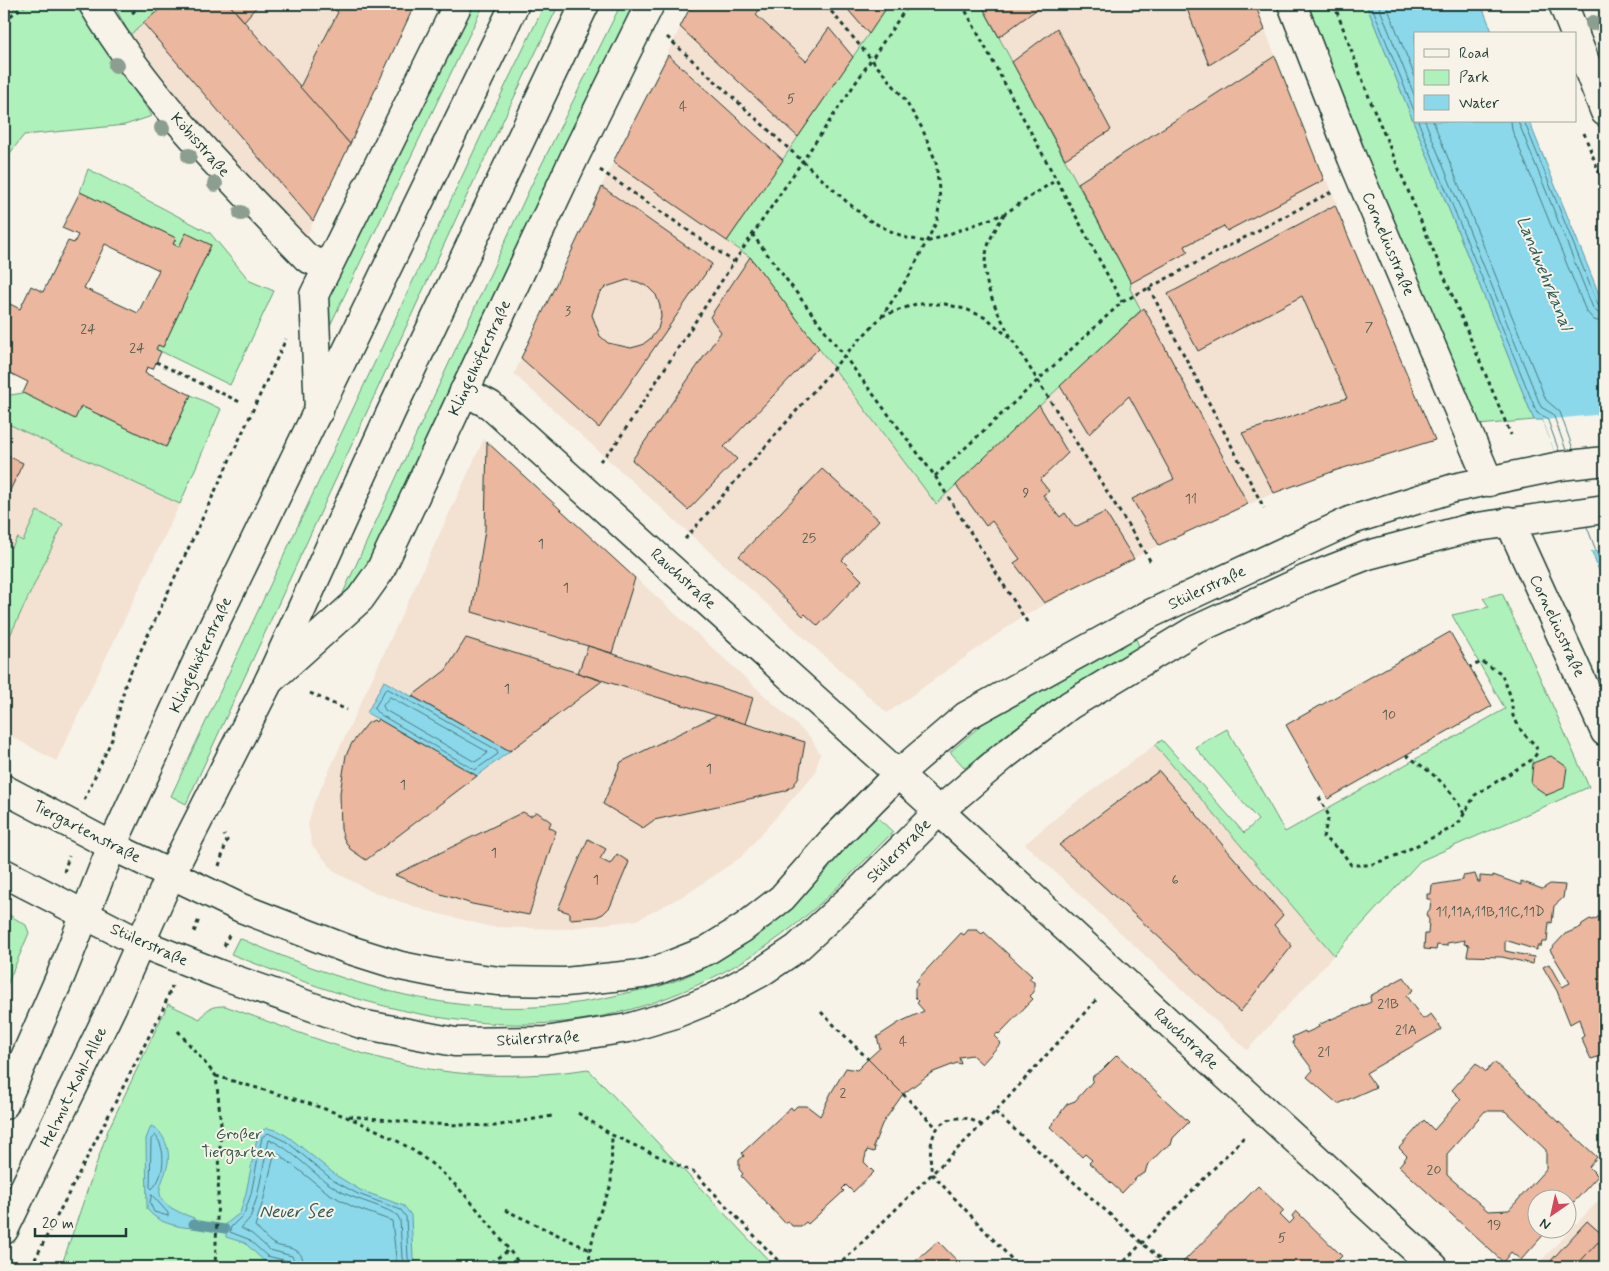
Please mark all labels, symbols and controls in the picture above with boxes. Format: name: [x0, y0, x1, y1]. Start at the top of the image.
legend: [1414, 32, 1576, 122]
text: Road: [1459, 44, 1489, 64]
text: Park: [1459, 68, 1489, 88]
house number: 5: [787, 90, 795, 108]
text: Water: [1459, 94, 1499, 114]
house number: 4: [679, 98, 687, 116]
street label: Köbisstraße: [166, 108, 234, 182]
street label: Corneliusstraße: [1357, 189, 1419, 299]
water label: Landwehrkanal: [1510, 212, 1579, 336]
street label: Klingelhöferstraße: [444, 296, 517, 420]
house number: 3: [565, 302, 571, 320]
house number: 7: [1365, 318, 1374, 336]
house number: 24: [80, 320, 96, 338]
house number: 24: [129, 339, 145, 357]
house number: 9: [1023, 484, 1030, 502]
house number: 11: [1185, 490, 1197, 508]
house number: 25: [802, 529, 816, 547]
house number: 1: [538, 535, 544, 553]
street label: Rauchstraße: [646, 544, 720, 614]
street label: Stülerstraße: [1165, 561, 1249, 615]
street label: Corneliusstraße: [1524, 571, 1590, 681]
house number: 1: [563, 579, 569, 597]
street label: Klingelhöferstraße: [165, 593, 238, 717]
house number: 1: [504, 680, 510, 698]
house number: 10: [1382, 706, 1396, 724]
house number: 1: [706, 760, 712, 778]
house number: 1: [400, 776, 406, 794]
street label: Tiergartenstraße: [29, 796, 145, 869]
street label: Stülerstraße: [862, 814, 936, 888]
house number: 1: [491, 844, 497, 862]
house number: 1: [593, 871, 599, 889]
house number: 6: [1171, 871, 1179, 889]
house number: 11,11A,11B,11C,11D: [1435, 903, 1545, 921]
street label: Stülerstraße: [107, 918, 191, 972]
house number: 21B: [1377, 995, 1399, 1013]
street label: Rauchstraße: [1149, 1004, 1223, 1075]
house number: 21A: [1395, 1021, 1417, 1039]
street label: Helmut-Kohl-Allee: [36, 1023, 112, 1151]
street label: Stülerstraße: [496, 1026, 580, 1052]
house number: 4: [899, 1033, 907, 1051]
house number: 21: [1318, 1043, 1330, 1061]
house number: 2: [840, 1084, 847, 1102]
park label: Großer Tiergarten: [201, 1124, 277, 1164]
house number: 20: [1427, 1161, 1441, 1179]
north arrow: [1526, 1188, 1576, 1238]
water label: Neuer See: [259, 1200, 334, 1224]
scale bar: [35, 1206, 126, 1238]
text: 20 m: [42, 1214, 74, 1234]
text: N: [1536, 1214, 1554, 1234]
house number: 19: [1487, 1216, 1501, 1234]
house number: 5: [1278, 1229, 1286, 1247]

